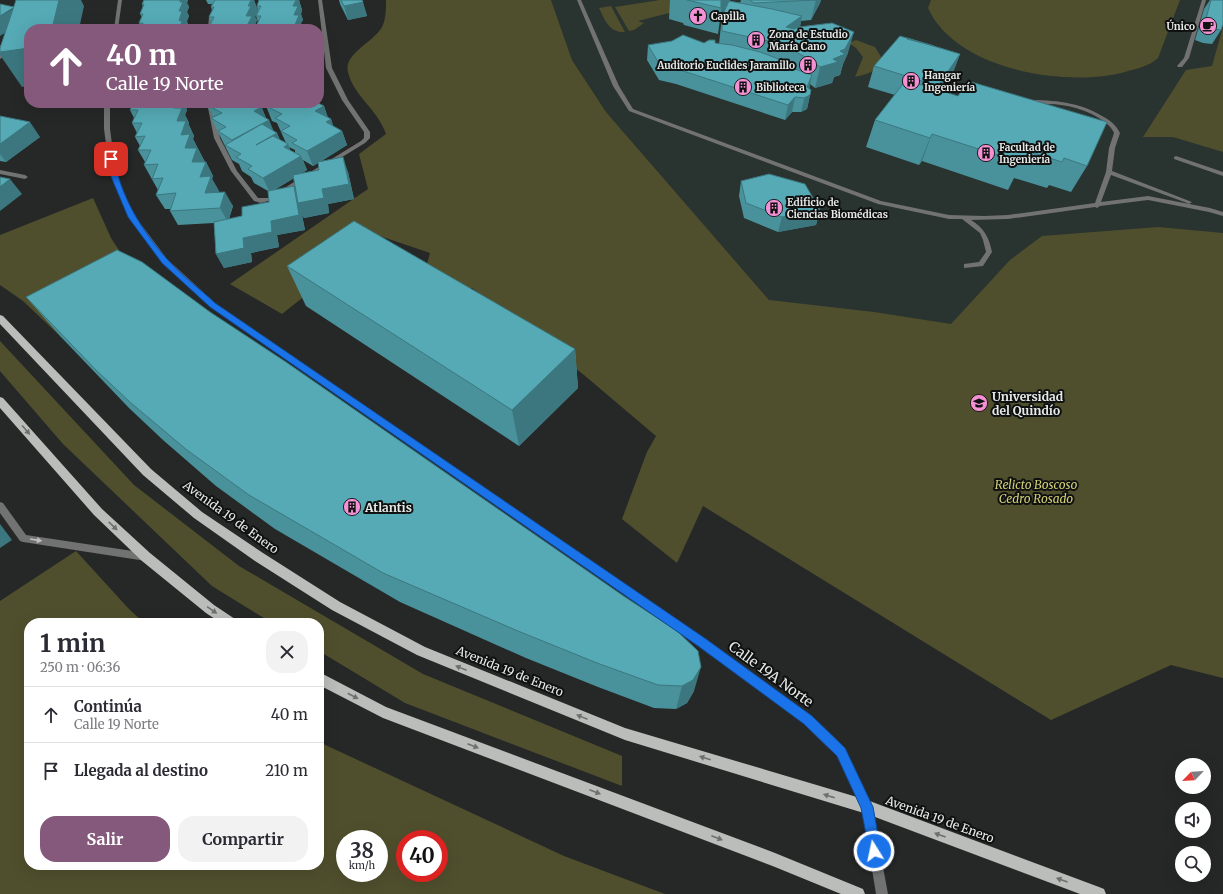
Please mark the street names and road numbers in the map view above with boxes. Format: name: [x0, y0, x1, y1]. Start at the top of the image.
street label: Avenida 19 de Enero: [180, 477, 282, 557]
street label: Calle 19A Norte: [725, 637, 817, 711]
street label: Avenida 19 de Enero: [453, 642, 566, 699]
street label: Avenida 19 de Enero: [883, 792, 996, 846]

